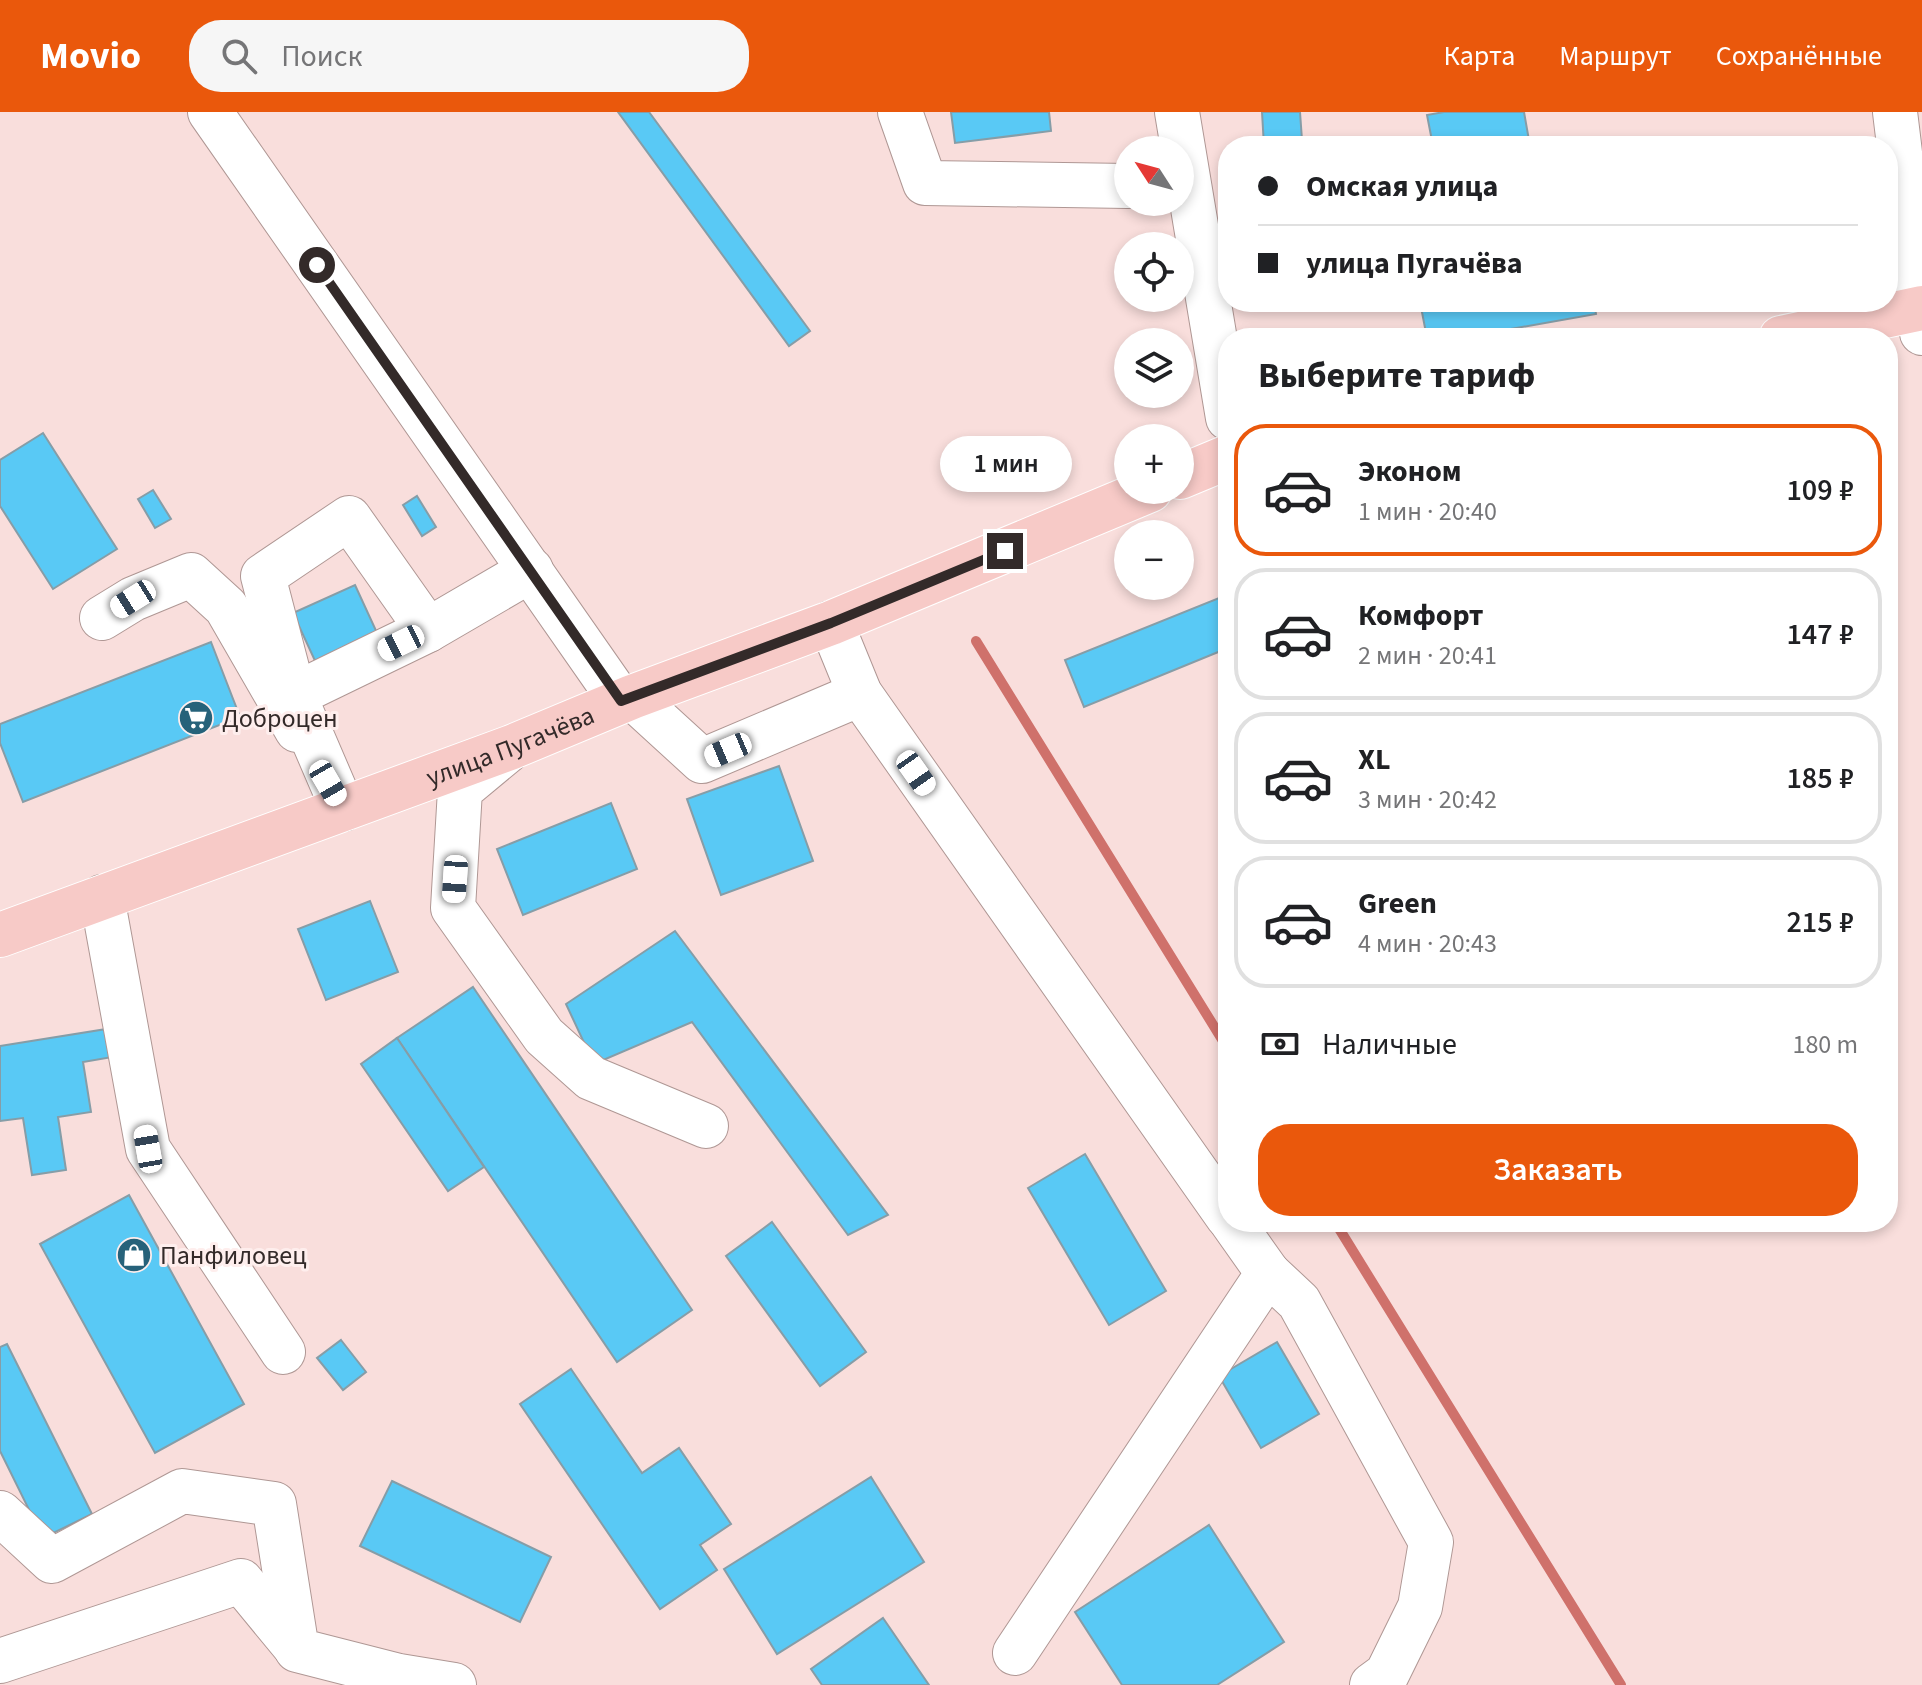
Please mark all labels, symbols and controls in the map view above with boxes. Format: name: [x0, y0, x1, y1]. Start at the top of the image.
search box: [189, 20, 749, 92]
text: Movio: [40, 29, 141, 83]
icon: search: [217, 34, 261, 78]
text: Поиск: [281, 35, 362, 78]
text: Карта: [1444, 36, 1515, 76]
text: Маршрут: [1559, 36, 1672, 76]
text: Сохранённые: [1716, 36, 1882, 76]
north arrow: [1114, 136, 1194, 216]
map controls: [1114, 136, 1194, 600]
text: Омская улица: [1306, 165, 1498, 208]
button: locate: [1114, 232, 1194, 312]
text: улица Пугачёва: [1306, 242, 1523, 285]
route start: [299, 247, 335, 283]
button: layers: [1114, 328, 1194, 408]
text: Выберите тариф: [1258, 350, 1535, 401]
button: +: [1114, 424, 1194, 504]
callout: 1 мин: [939, 435, 1071, 491]
text: 1 мин: [973, 445, 1039, 482]
text: Эконом: [1358, 450, 1462, 493]
icon: car: [1262, 454, 1334, 526]
text: 109 ₽: [1786, 469, 1854, 512]
text: 1 мин · 20:40: [1358, 493, 1497, 530]
button: −: [1114, 520, 1194, 600]
route end: [987, 533, 1023, 569]
car: [106, 576, 160, 622]
text: Комфорт: [1358, 594, 1484, 637]
icon: car: [1262, 598, 1334, 670]
text: 147 ₽: [1786, 613, 1854, 656]
car: [374, 622, 428, 664]
text: 2 мин · 20:41: [1358, 637, 1497, 674]
street label: улица Пугачёва: [421, 697, 600, 796]
supermarket icon: Доброцен: [177, 699, 215, 737]
place label: Доброцен: [222, 700, 338, 737]
car: [701, 730, 755, 770]
text: XL: [1358, 738, 1391, 781]
icon: car: [1262, 742, 1334, 814]
car: [892, 746, 940, 800]
car: [306, 756, 350, 810]
text: 185 ₽: [1786, 757, 1854, 800]
text: 3 мин · 20:42: [1358, 781, 1497, 818]
car: [441, 854, 469, 904]
text: Green: [1358, 882, 1437, 925]
icon: car: [1262, 886, 1334, 958]
text: 215 ₽: [1786, 901, 1854, 944]
text: 4 мин · 20:43: [1358, 925, 1497, 962]
icon: cash: [1258, 1022, 1302, 1066]
text: Наличные: [1322, 1023, 1457, 1066]
text: 180 m: [1792, 1026, 1858, 1063]
car: [132, 1123, 164, 1175]
button: Заказать: [1258, 1124, 1858, 1216]
shop icon: Панфиловец: [115, 1236, 153, 1274]
place label: Панфиловец: [160, 1237, 307, 1274]

